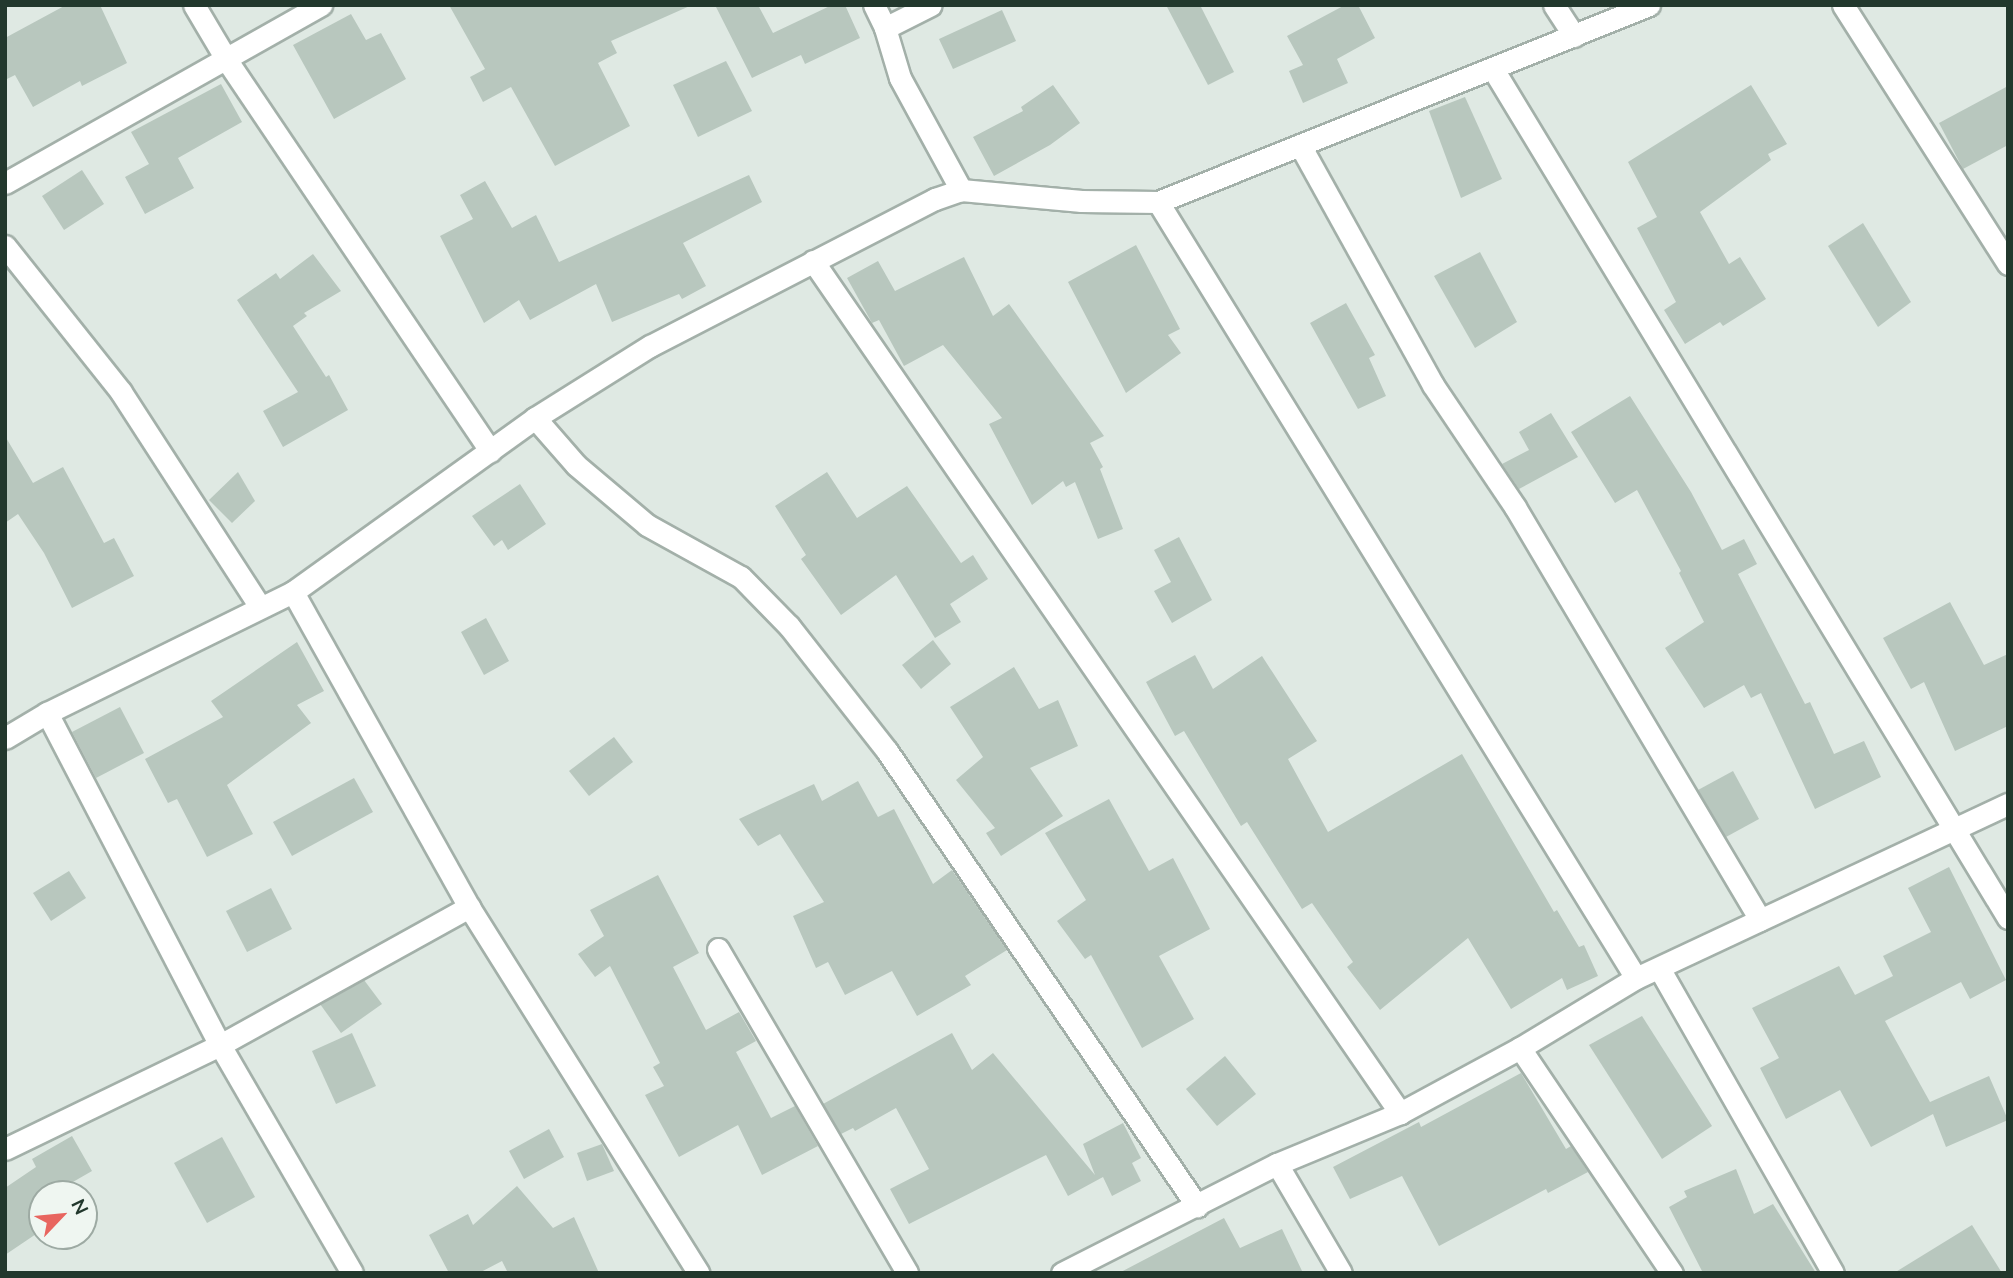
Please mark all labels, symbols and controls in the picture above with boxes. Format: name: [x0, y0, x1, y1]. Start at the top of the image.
north arrow: [28, 1180, 98, 1250]
text: N: [66, 1195, 94, 1218]

